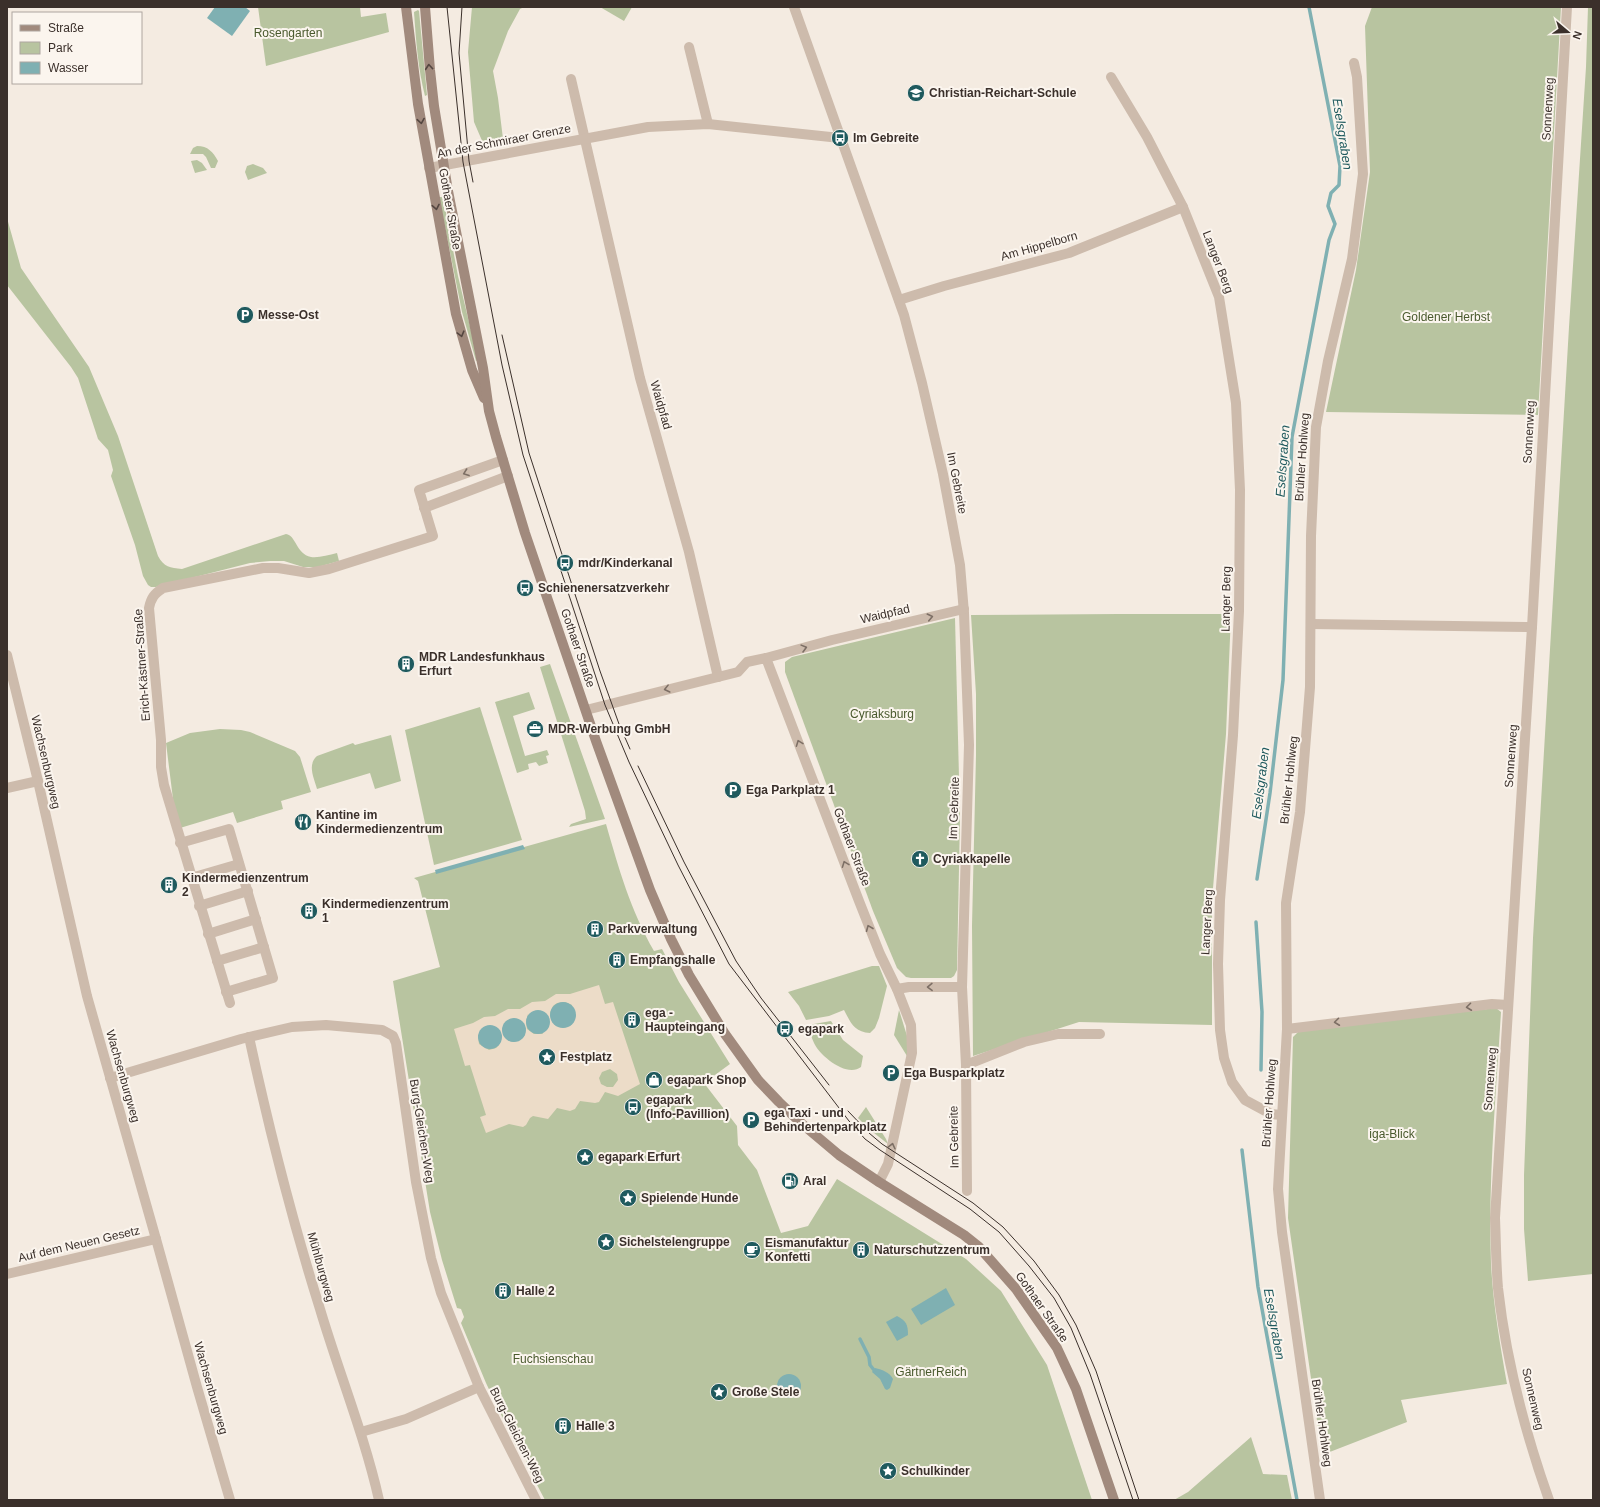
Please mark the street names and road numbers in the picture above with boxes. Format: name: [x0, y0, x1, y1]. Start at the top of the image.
street label: Sonnenweg: [1539, 77, 1557, 141]
street label: An der Schmiraer Grenze: [436, 121, 572, 161]
street label: Gothaer Straße: [436, 167, 464, 251]
street label: Am Hippelborn: [999, 228, 1079, 264]
street label: Langer Berg: [1200, 229, 1236, 295]
street label: Waidpfad: [647, 379, 675, 431]
street label: Sonnenweg: [1520, 400, 1538, 464]
street label: Brühler Hohlweg: [1292, 412, 1312, 502]
street label: Im Gebreite: [944, 451, 970, 515]
street label: Langer Berg: [1218, 566, 1234, 632]
street label: Waidpfad: [859, 602, 911, 626]
street label: Gothaer Straße: [558, 607, 598, 690]
street label: Erich-Kästner-Straße: [131, 608, 153, 722]
street label: Wachsenburgweg: [28, 714, 64, 810]
street label: Sonnenweg: [1502, 724, 1520, 788]
street label: Brühler Hohlweg: [1277, 735, 1301, 825]
street label: Im Gebreite: [946, 776, 962, 840]
street label: Gothaer Straße: [831, 806, 873, 888]
street label: Langer Berg: [1198, 889, 1216, 955]
street label: Wachsenburgweg: [103, 1028, 143, 1124]
street label: Sonnenweg: [1481, 1047, 1499, 1111]
street label: Brühler Hohlweg: [1259, 1058, 1279, 1148]
street label: Burg-Gleichen-Weg: [407, 1078, 437, 1184]
street label: Im Gebreite: [946, 1105, 962, 1168]
street label: Auf dem Neuen Gesetz: [17, 1223, 141, 1265]
street label: Mühlburgweg: [304, 1230, 338, 1304]
street label: Gothaer Straße: [1013, 1269, 1072, 1345]
street label: Wachsenburgweg: [191, 1340, 231, 1436]
street label: Sonnenweg: [1519, 1367, 1547, 1431]
street label: Brühler Hohlweg: [1309, 1378, 1335, 1468]
street label: Burg-Gleichen-Weg: [487, 1385, 547, 1485]

